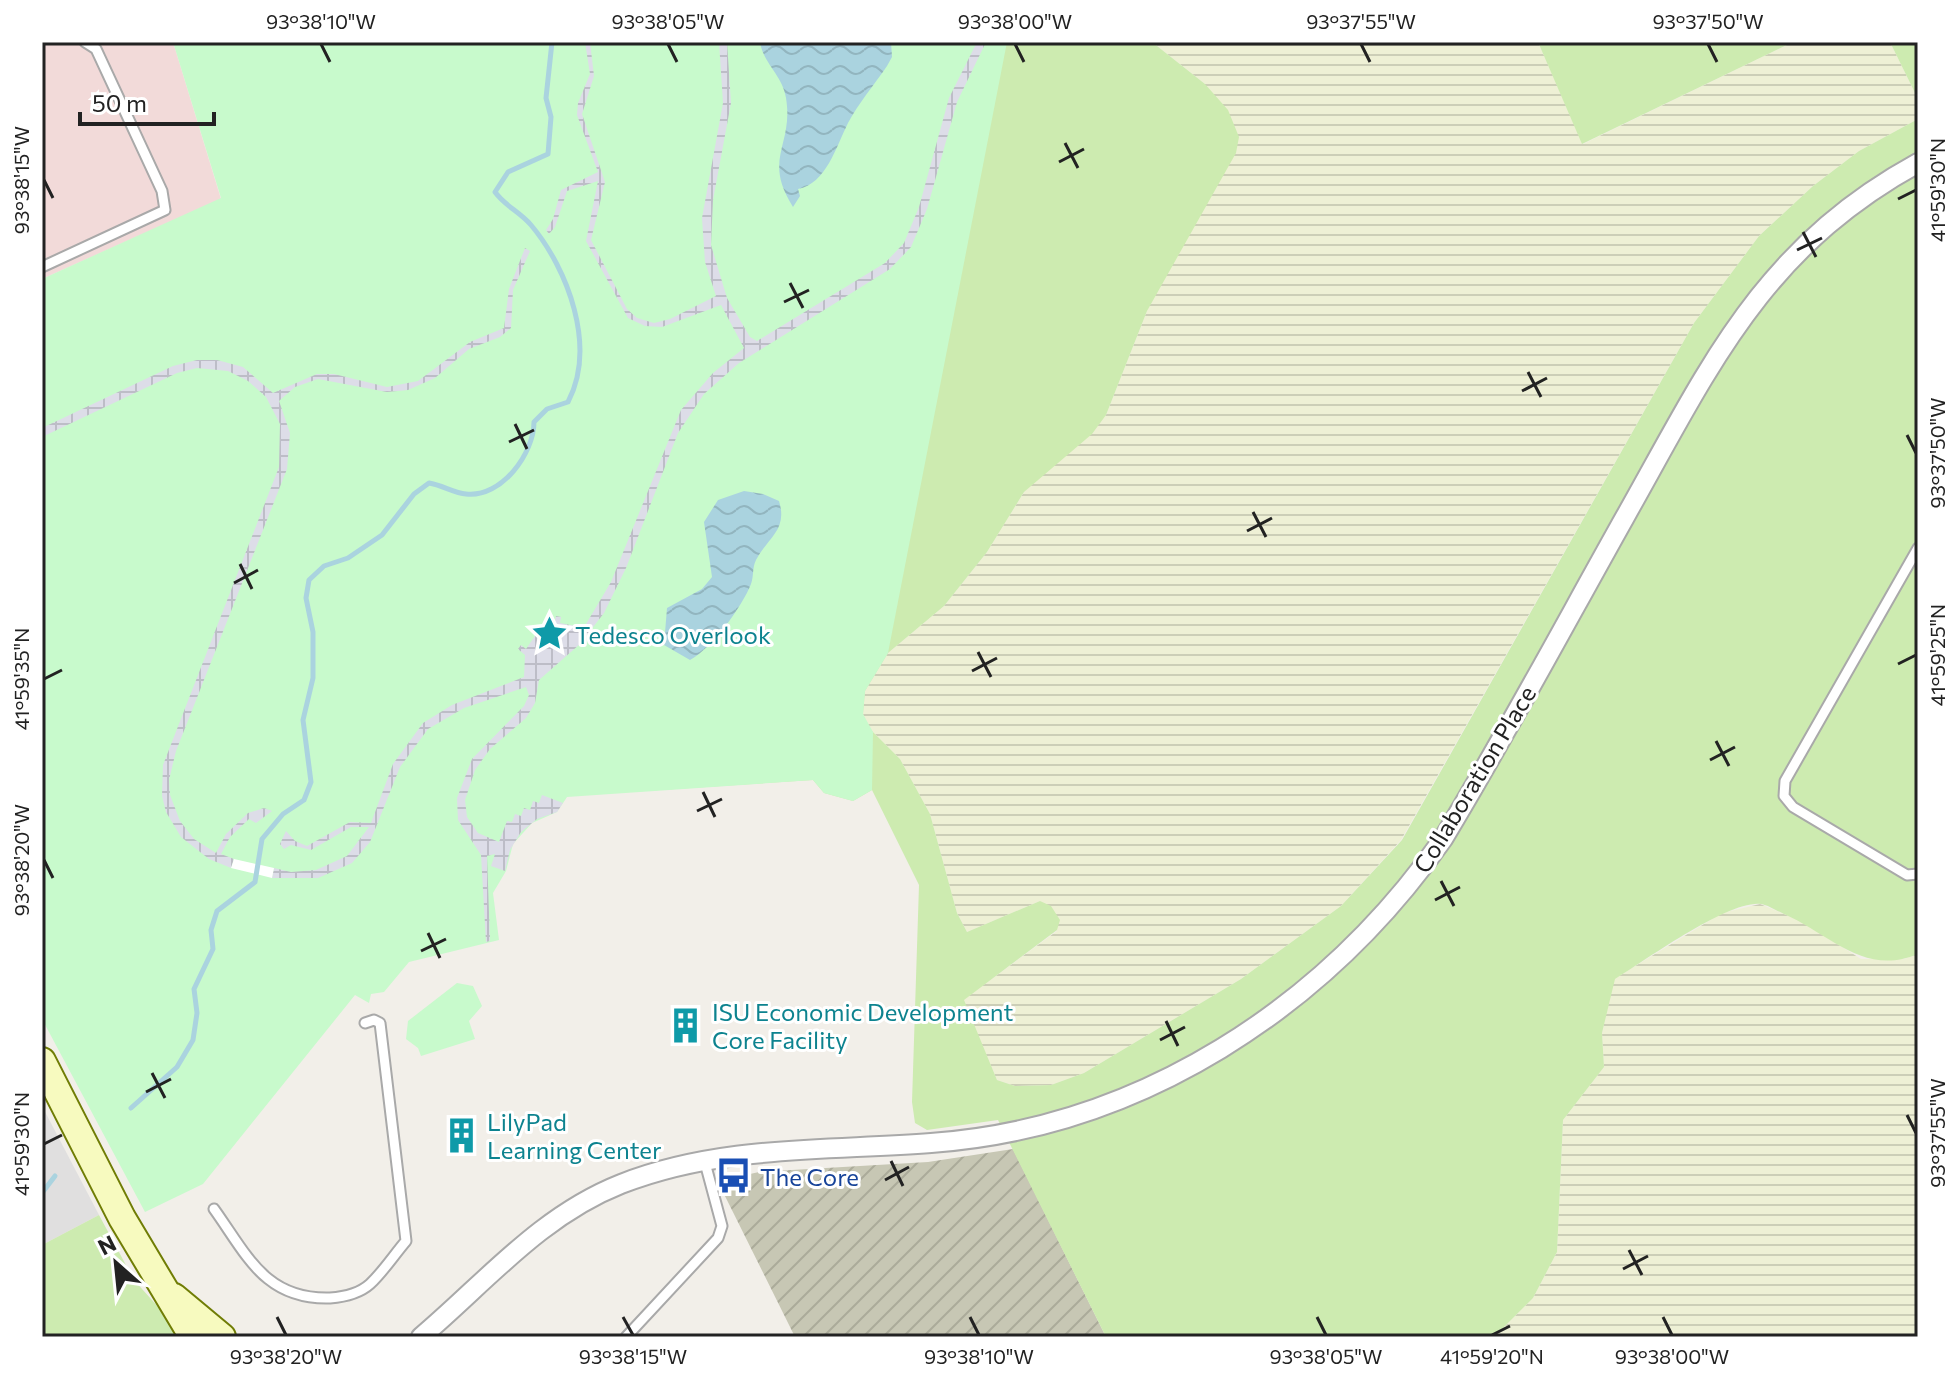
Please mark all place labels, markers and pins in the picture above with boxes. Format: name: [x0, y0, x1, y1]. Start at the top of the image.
place icon: Tedesco Overlook: [530, 615, 568, 653]
place label: Tedesco Overlook: [575, 620, 771, 649]
place label: ISU Economic Development Core Facility: [712, 997, 1014, 1054]
building icon: ISU Economic Development Core Facility: [667, 1006, 705, 1044]
place label: LilyPad Learning Center: [487, 1107, 662, 1164]
building icon: LilyPad Learning Center: [442, 1116, 480, 1154]
bus stop icon: The Core: [715, 1157, 753, 1195]
place label: The Core: [760, 1162, 859, 1191]

